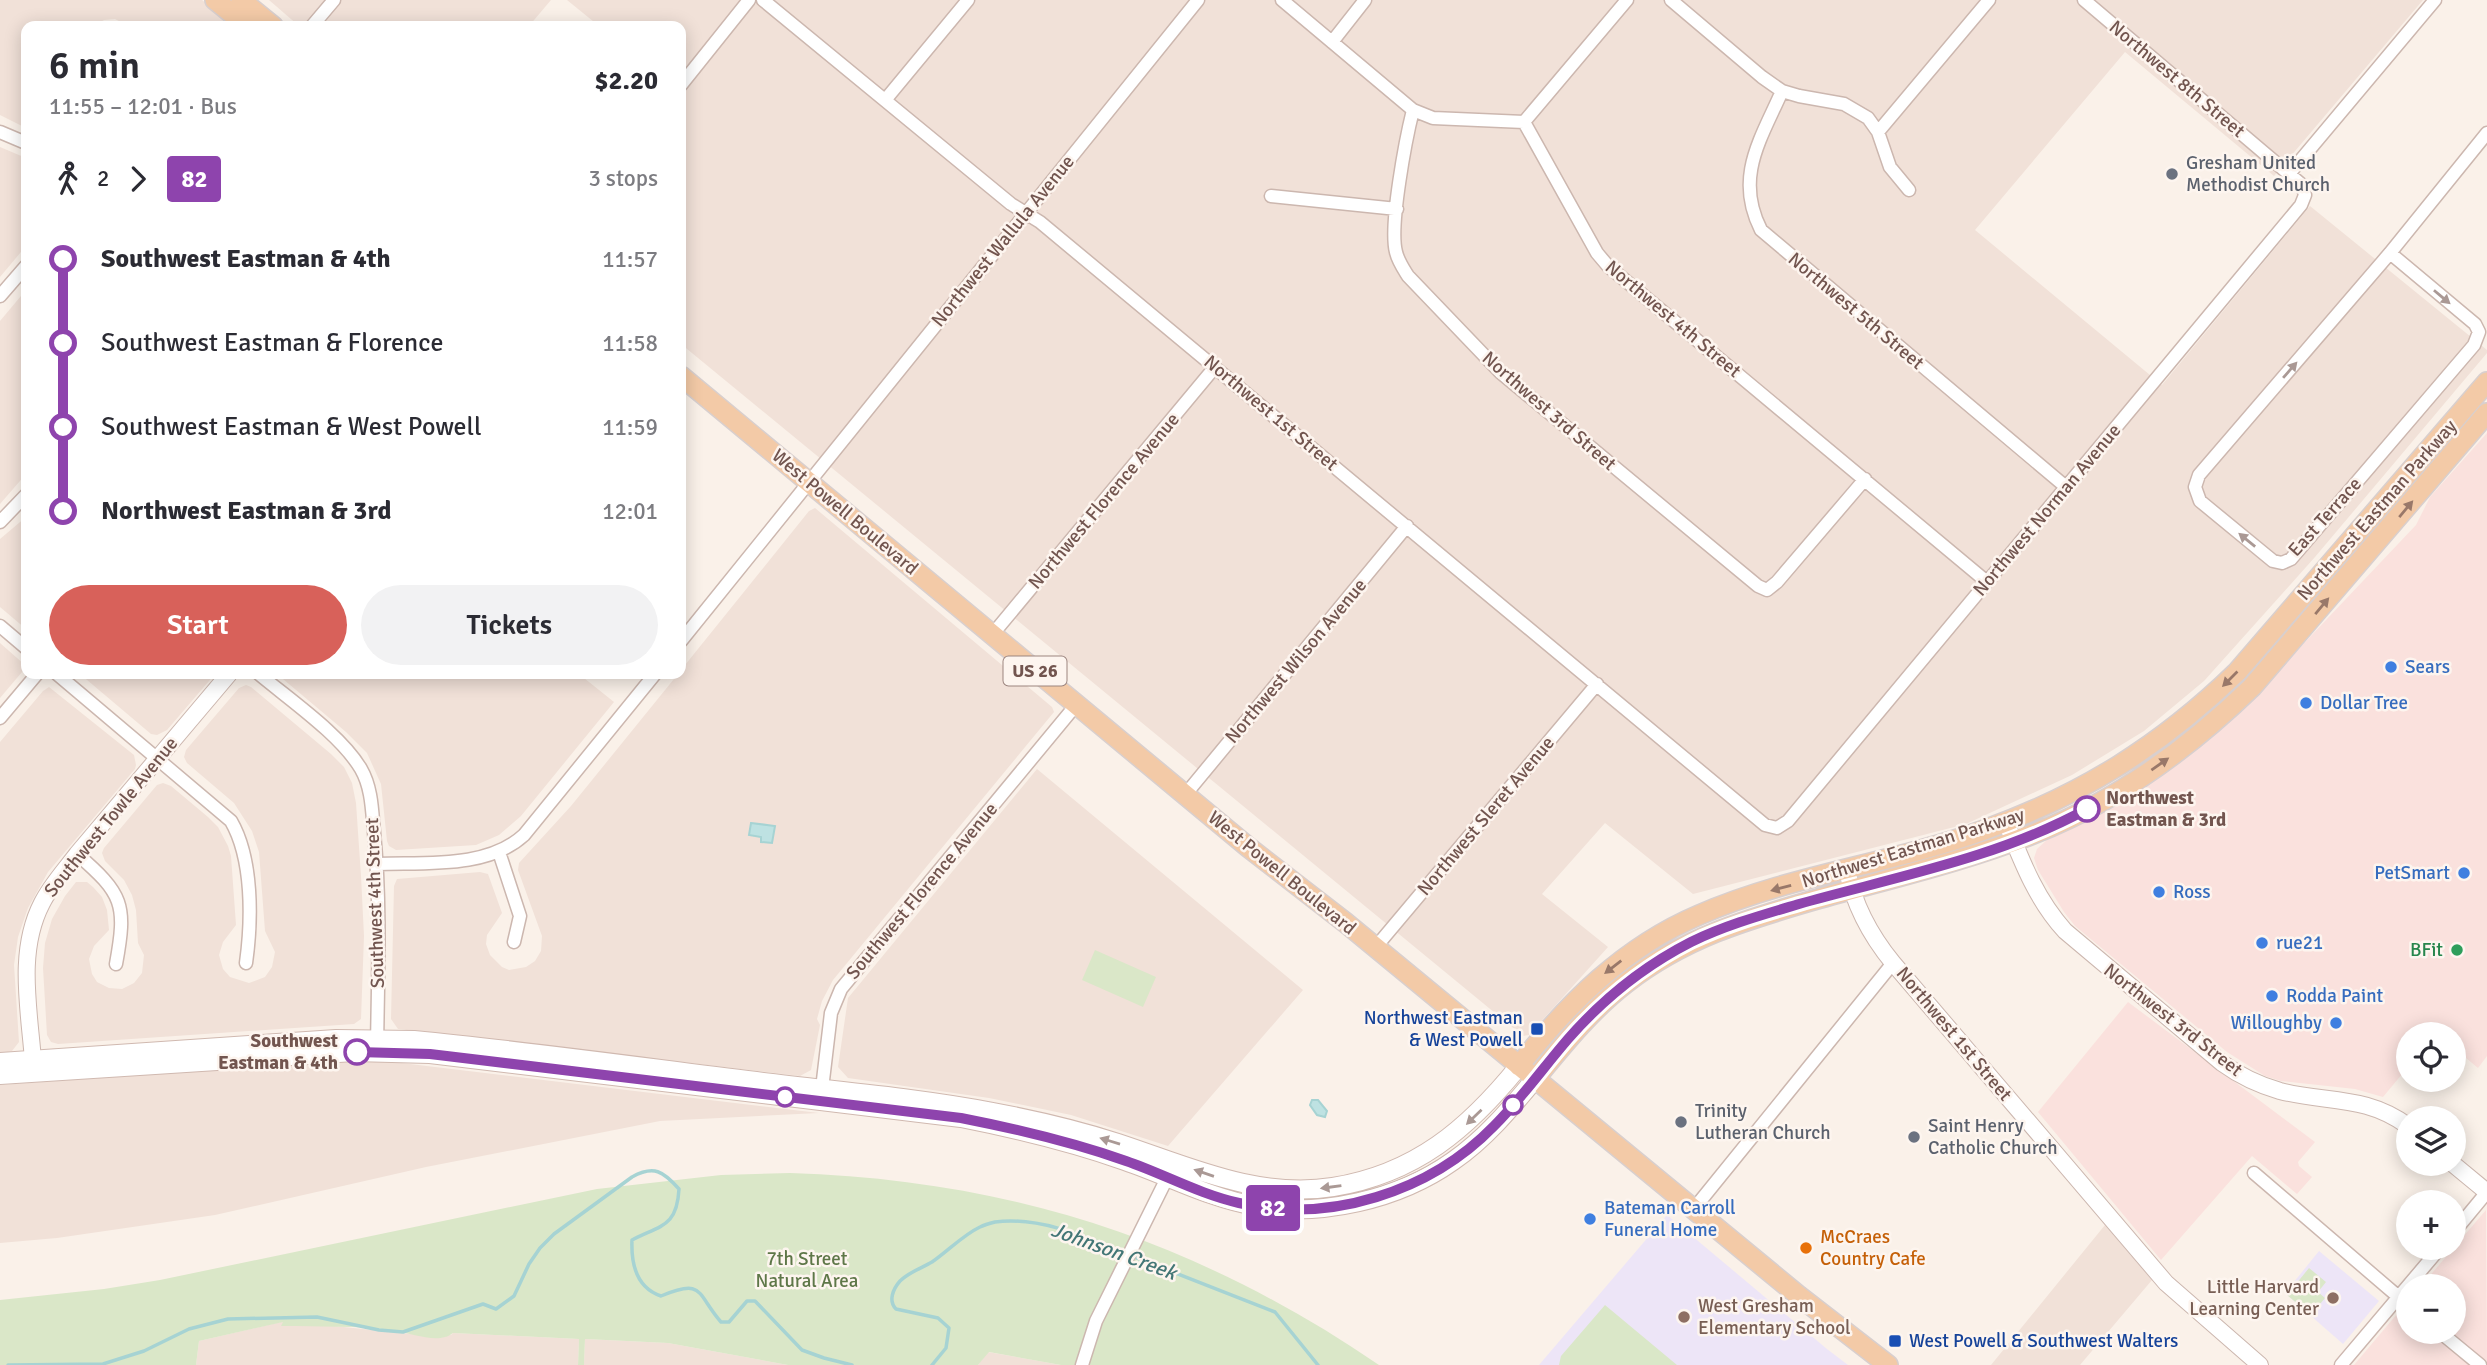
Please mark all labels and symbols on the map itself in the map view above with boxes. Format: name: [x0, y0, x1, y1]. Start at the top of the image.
street label: Northwest 8th Street: [2104, 15, 2250, 143]
street label: Northwest Wallula Avenue: [926, 150, 1080, 332]
place label: Gresham United Methodist Church: [2186, 151, 2330, 197]
marker: Gresham United Methodist Church: [2164, 166, 2180, 182]
street label: Northwest 5th Street: [1783, 247, 1929, 375]
street label: Northwest 4th Street: [1600, 255, 1746, 383]
one-way arrow: [2434, 289, 2451, 304]
street label: Northwest 3rd Street: [1477, 346, 1621, 476]
street label: Northwest 1st Street: [1199, 350, 1343, 476]
one-way arrow: [2282, 361, 2298, 379]
street label: Northwest Florence Avenue: [1023, 408, 1185, 594]
street label: Northwest Eastman Parkway: [2292, 415, 2462, 605]
street label: Northwest Norman Avenue: [1968, 419, 2126, 601]
street label: West Powell Boulevard: [767, 444, 923, 580]
street label: East Terrace: [2283, 472, 2367, 562]
one-way arrow: [2398, 500, 2413, 517]
one-way arrow: [2239, 533, 2256, 548]
street label: Northwest Wilson Avenue: [1220, 574, 1372, 748]
one-way arrow: [2314, 597, 2330, 615]
place label: Sears: [2405, 655, 2450, 679]
road number: US 26: [1004, 656, 1066, 686]
marker: Sears: [2383, 659, 2399, 675]
one-way arrow: [2222, 670, 2239, 687]
place label: Dollar Tree: [2320, 691, 2408, 715]
marker: Dollar Tree: [2298, 695, 2314, 711]
street label: Northwest Sleret Avenue: [1412, 731, 1560, 901]
street label: Southwest Towle Avenue: [39, 732, 183, 902]
one-way arrow: [2151, 757, 2169, 771]
place label: Northwest Eastman & 3rd: [2106, 786, 2226, 832]
marker: Northwest Eastman & 3rd: [2074, 796, 2100, 822]
street label: Southwest Florence Avenue: [841, 798, 1003, 984]
street label: Northwest Eastman Parkway: [1799, 803, 2027, 893]
street label: West Powell Boulevard: [1203, 806, 1361, 940]
street label: Southwest 4th Street: [360, 817, 390, 989]
place label: PetSmart: [2374, 861, 2450, 885]
marker: PetSmart: [2456, 865, 2472, 881]
place label: Ross: [2173, 880, 2211, 904]
one-way arrow: [1770, 883, 1791, 893]
marker: Ross: [2151, 884, 2167, 900]
place label: rue21: [2276, 931, 2323, 955]
marker: rue21: [2254, 935, 2270, 951]
place label: BFit: [2410, 938, 2443, 962]
marker: BFit: [2449, 942, 2465, 958]
street label: Northwest 3rd Street: [2099, 958, 2248, 1082]
one-way arrow: [1604, 959, 1622, 973]
street label: Northwest 1st Street: [1891, 962, 2017, 1106]
place label: Rodda Paint: [2286, 984, 2384, 1008]
marker: Rodda Paint: [2264, 988, 2280, 1004]
place label: Northwest Eastman & West Powell: [1364, 1006, 1523, 1052]
place label: Willoughby: [2230, 1011, 2322, 1035]
marker: Willoughby: [2328, 1015, 2344, 1031]
marker: Northwest Eastman & West Powell: [1529, 1021, 1545, 1037]
place label: Southwest Eastman & 4th: [218, 1029, 338, 1075]
marker: Southwest Eastman & 4th: [344, 1039, 370, 1065]
unlabelled marker: [775, 1087, 795, 1107]
unlabelled marker: [1503, 1095, 1523, 1115]
place label: Trinity Lutheran Church: [1695, 1099, 1831, 1145]
one-way arrow: [1466, 1109, 1483, 1125]
marker: Trinity Lutheran Church: [1673, 1114, 1689, 1130]
place label: Saint Henry Catholic Church: [1928, 1114, 2058, 1160]
marker: Saint Henry Catholic Church: [1906, 1129, 1922, 1145]
one-way arrow: [1099, 1135, 1120, 1145]
one-way arrow: [1193, 1167, 1214, 1178]
one-way arrow: [1320, 1181, 1342, 1192]
line badge: 82: [1242, 1185, 1304, 1231]
place label: Bateman Carroll Funeral Home: [1604, 1196, 1736, 1242]
marker: Bateman Carroll Funeral Home: [1582, 1211, 1598, 1227]
water label: Johnson Creek: [1048, 1216, 1182, 1286]
place label: McCraes Country Cafe: [1820, 1225, 1926, 1271]
marker: McCraes Country Cafe: [1798, 1240, 1814, 1256]
park label: 7th Street Natural Area: [755, 1247, 859, 1293]
place label: Little Harvard Learning Center: [2189, 1275, 2319, 1321]
marker: Little Harvard Learning Center: [2325, 1290, 2341, 1306]
place label: West Gresham Elementary School: [1698, 1294, 1851, 1340]
marker: West Gresham Elementary School: [1676, 1309, 1692, 1325]
place label: West Powell & Southwest Walters: [1909, 1329, 2178, 1353]
marker: West Powell & Southwest Walters: [1887, 1333, 1903, 1349]

